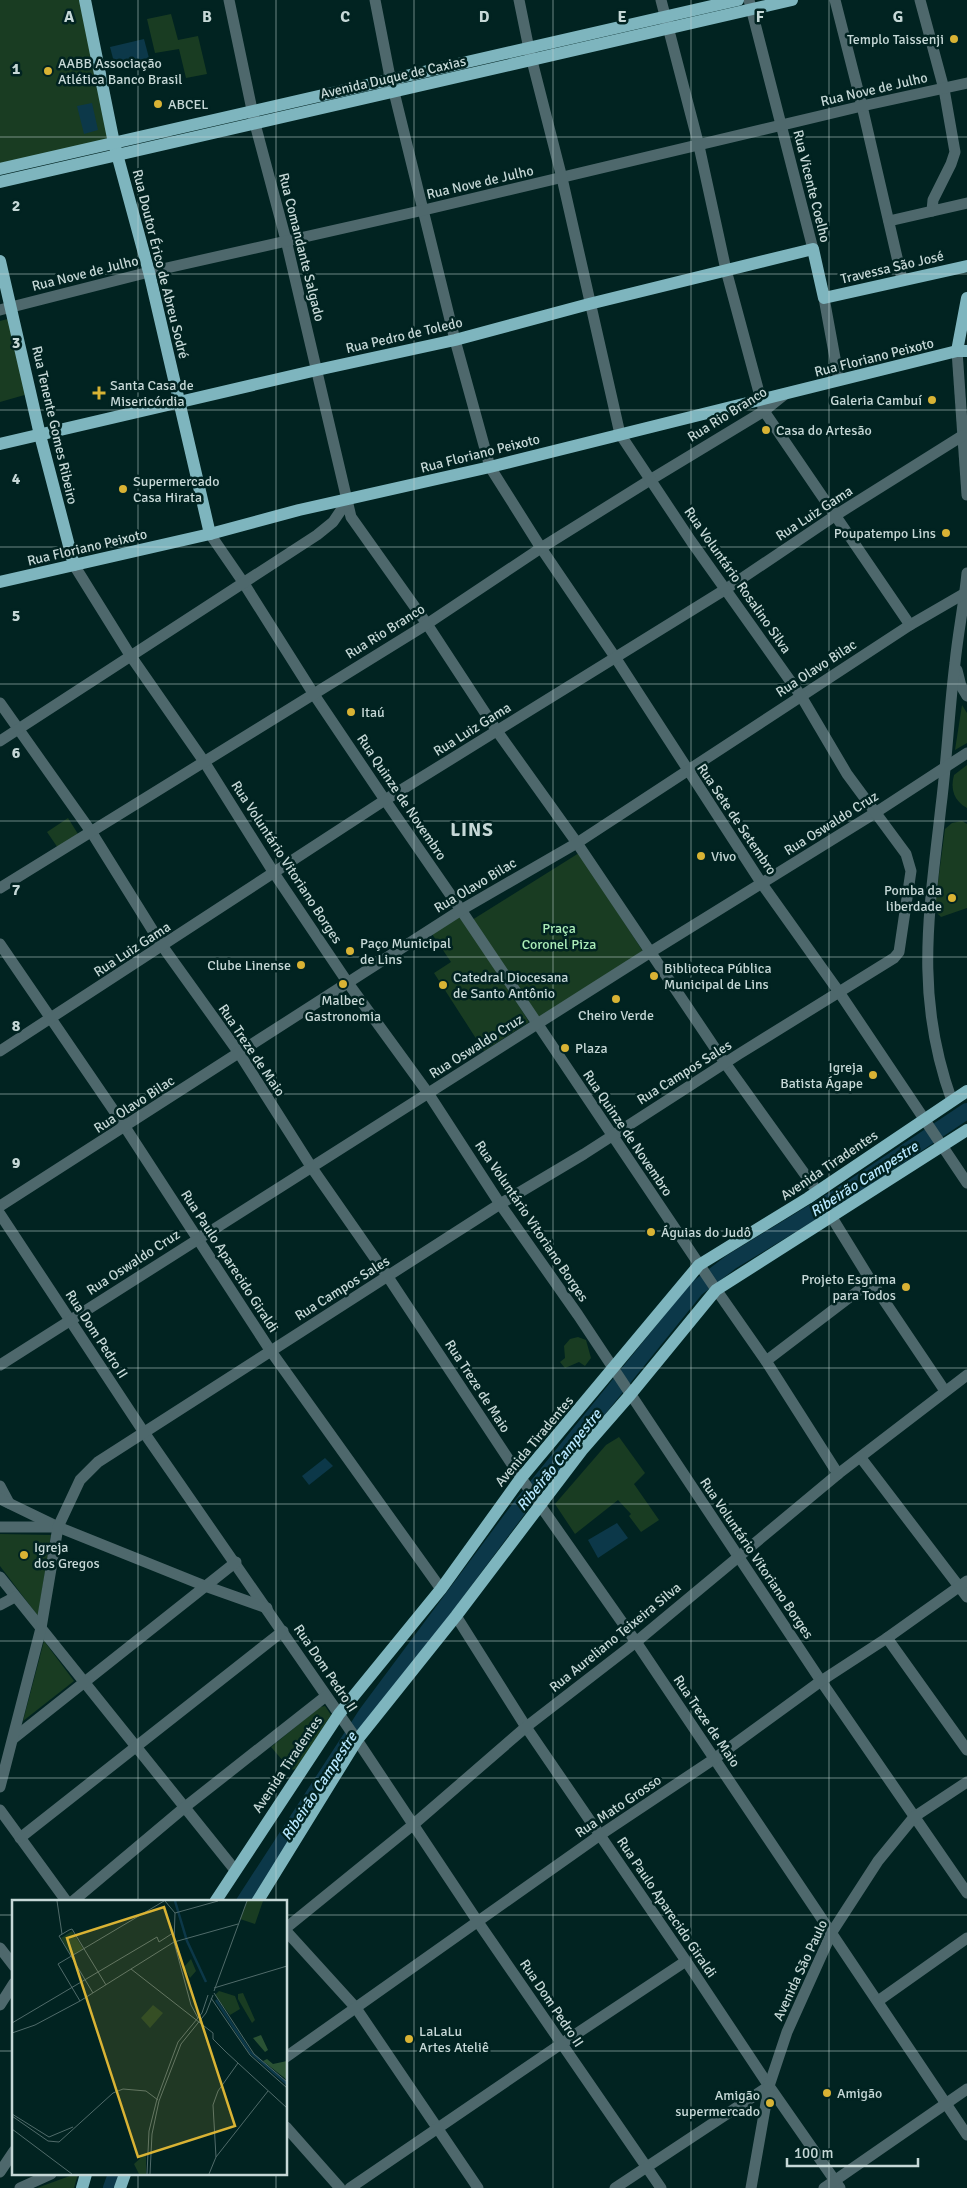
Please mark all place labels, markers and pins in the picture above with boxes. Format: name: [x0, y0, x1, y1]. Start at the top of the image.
place label: Templo Taissenji: [847, 31, 944, 48]
marker: Templo Taissenji: [948, 33, 960, 45]
place label: AABB Associação Atlética Banco Brasil: [58, 55, 182, 88]
marker: AABB Associação Atlética Banco Brasil: [42, 65, 54, 77]
place label: ABCEL: [168, 96, 208, 113]
marker: ABCEL: [152, 98, 164, 110]
place label: Santa Casa de Misericórdia: [110, 377, 194, 410]
marker: Santa Casa de Misericórdia: [92, 386, 106, 400]
place label: Galeria Cambuí: [830, 392, 922, 409]
marker: Galeria Cambuí: [926, 394, 938, 406]
place label: Casa do Artesão: [776, 422, 872, 439]
marker: Casa do Artesão: [760, 424, 772, 436]
place label: Supermercado Casa Hirata: [133, 473, 219, 506]
marker: Supermercado Casa Hirata: [117, 483, 129, 495]
place label: Poupatempo Lins: [834, 525, 936, 542]
marker: Poupatempo Lins: [940, 527, 952, 539]
place label: Itaú: [361, 704, 385, 721]
marker: Itaú: [345, 706, 357, 718]
place label: Vivo: [711, 848, 736, 865]
marker: Vivo: [695, 850, 707, 862]
place label: Pomba da liberdade: [884, 882, 942, 915]
marker: Pomba da liberdade: [946, 892, 958, 904]
place label: Paço Municipal de Lins: [360, 935, 451, 968]
marker: Paço Municipal de Lins: [344, 945, 356, 957]
place label: Clube Linense: [207, 957, 291, 974]
marker: Clube Linense: [295, 959, 307, 971]
place label: Biblioteca Pública Municipal de Lins: [664, 960, 772, 993]
place label: Catedral Diocesana de Santo Antônio: [453, 969, 568, 1002]
marker: Biblioteca Pública Municipal de Lins: [648, 970, 660, 982]
marker: Malbec Gastronomia: [337, 978, 349, 990]
marker: Catedral Diocesana de Santo Antônio: [437, 979, 449, 991]
place label: Malbec Gastronomia: [305, 992, 381, 1025]
marker: Cheiro Verde: [610, 993, 622, 1005]
place label: Cheiro Verde: [578, 1007, 654, 1024]
place label: Plaza: [575, 1040, 608, 1057]
marker: Plaza: [559, 1042, 571, 1054]
place label: Igreja Batista Ágape: [780, 1059, 863, 1092]
marker: Igreja Batista Ágape: [867, 1069, 879, 1081]
place label: Águias do Judô: [661, 1224, 751, 1241]
marker: Águias do Judô: [645, 1226, 657, 1238]
place label: Projeto Esgrima para Todos: [801, 1271, 896, 1304]
marker: Projeto Esgrima para Todos: [900, 1281, 912, 1293]
place label: Igreja dos Gregos: [34, 1539, 100, 1572]
marker: Igreja dos Gregos: [18, 1549, 30, 1561]
place label: LaLaLu Artes Ateliê: [419, 2023, 489, 2056]
marker: LaLaLu Artes Ateliê: [403, 2033, 415, 2045]
place label: Amigão: [837, 2085, 882, 2102]
place label: Amigão supermercado: [675, 2087, 760, 2120]
marker: Amigão: [821, 2087, 833, 2099]
marker: Amigão supermercado: [764, 2097, 776, 2109]

